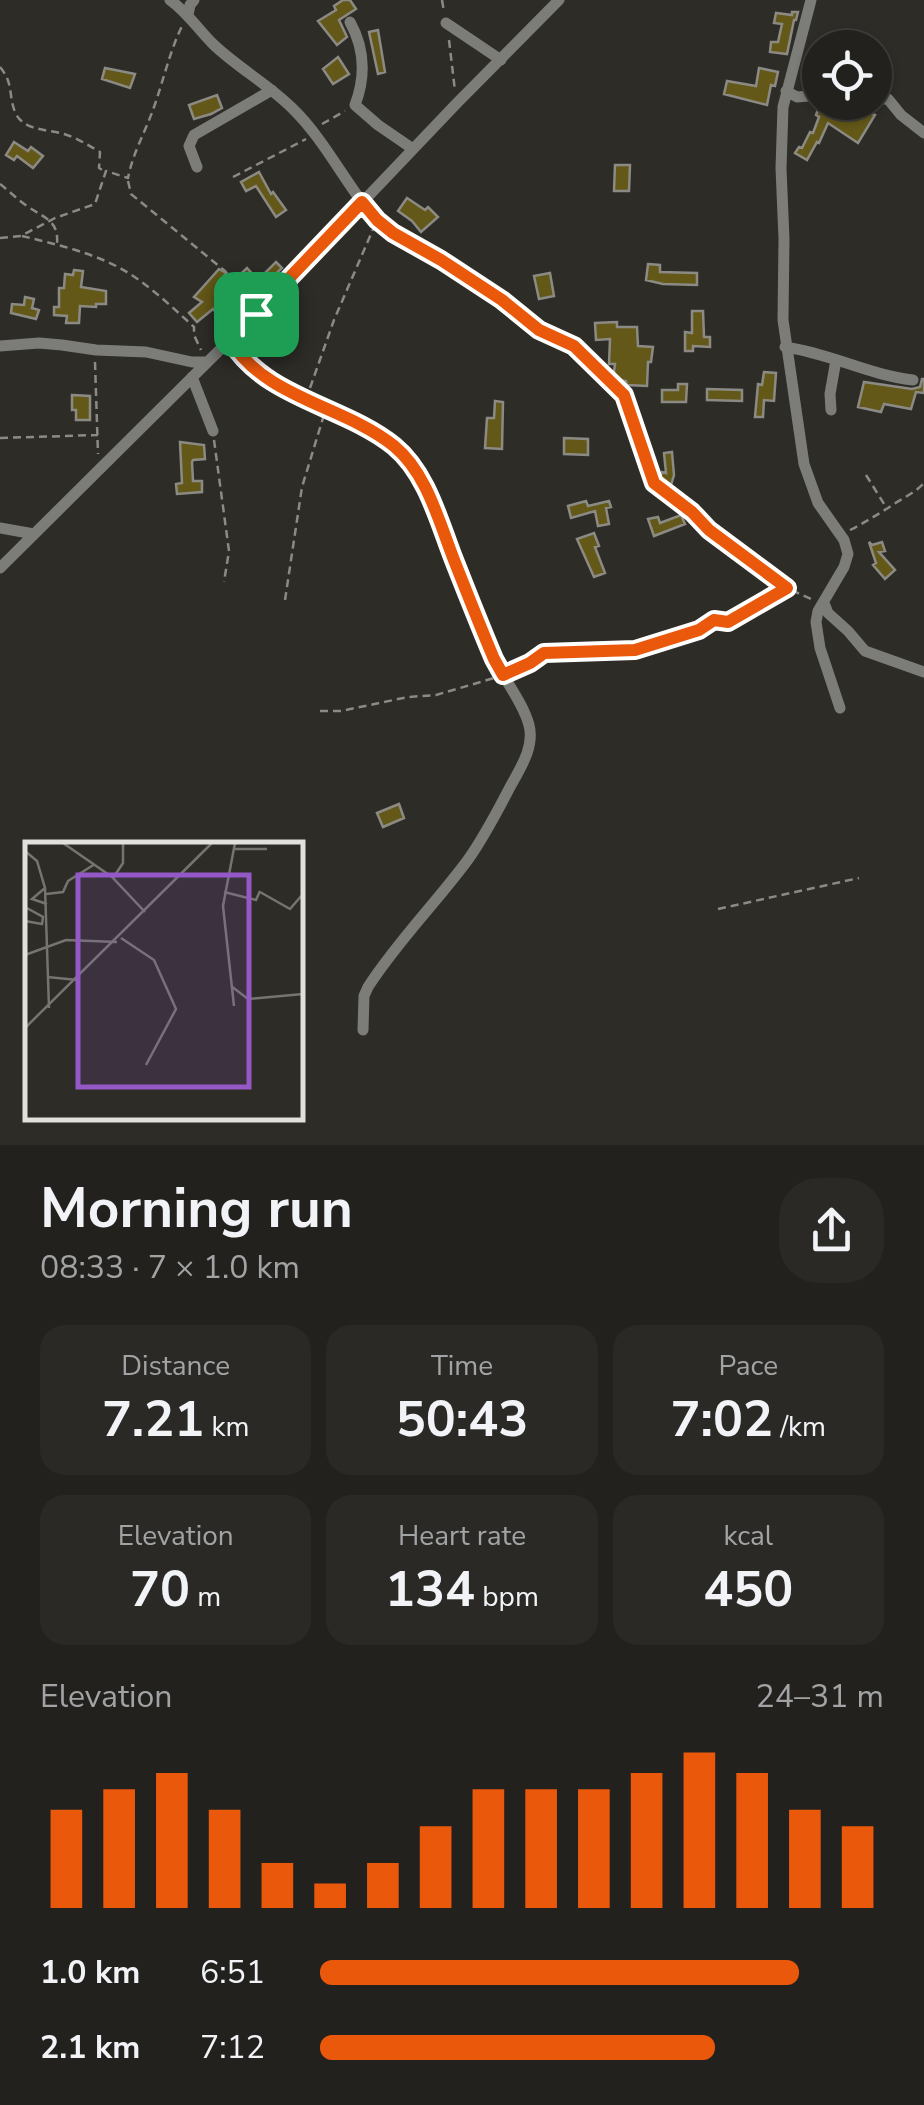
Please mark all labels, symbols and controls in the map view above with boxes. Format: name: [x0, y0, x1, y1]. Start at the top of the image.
map controls: [802, 30, 892, 120]
button: locate: [802, 30, 892, 120]
pin: [214, 272, 299, 357]
icon: arrive: [229, 287, 284, 342]
inset map: [25, 842, 302, 1120]
text: Morning run: [40, 1171, 353, 1246]
button: share: [779, 1178, 884, 1283]
text: 08:33 · 7 × 1.0 km: [40, 1246, 300, 1289]
text: Distance: [121, 1347, 230, 1385]
text: Time: [431, 1347, 493, 1385]
text: Pace: [719, 1347, 778, 1385]
text: 7.21: [102, 1385, 204, 1454]
text: 50:43: [396, 1385, 528, 1454]
text: 7:02: [671, 1385, 773, 1454]
text: km: [204, 1408, 249, 1446]
text: /km: [773, 1408, 826, 1446]
text: Elevation: [118, 1517, 234, 1555]
text: Heart rate: [398, 1517, 526, 1555]
text: kcal: [724, 1517, 773, 1555]
text: 70: [130, 1555, 190, 1624]
text: 134: [385, 1555, 475, 1624]
text: 450: [703, 1555, 793, 1624]
text: m: [190, 1578, 221, 1616]
text: bpm: [475, 1578, 539, 1616]
text: Elevation: [40, 1675, 173, 1718]
text: 24–31 m: [756, 1675, 884, 1718]
text: 1.0 km: [40, 1951, 140, 1994]
text: 6:51: [200, 1951, 265, 1994]
text: 2.1 km: [40, 2026, 140, 2069]
text: 7:12: [200, 2026, 265, 2069]

